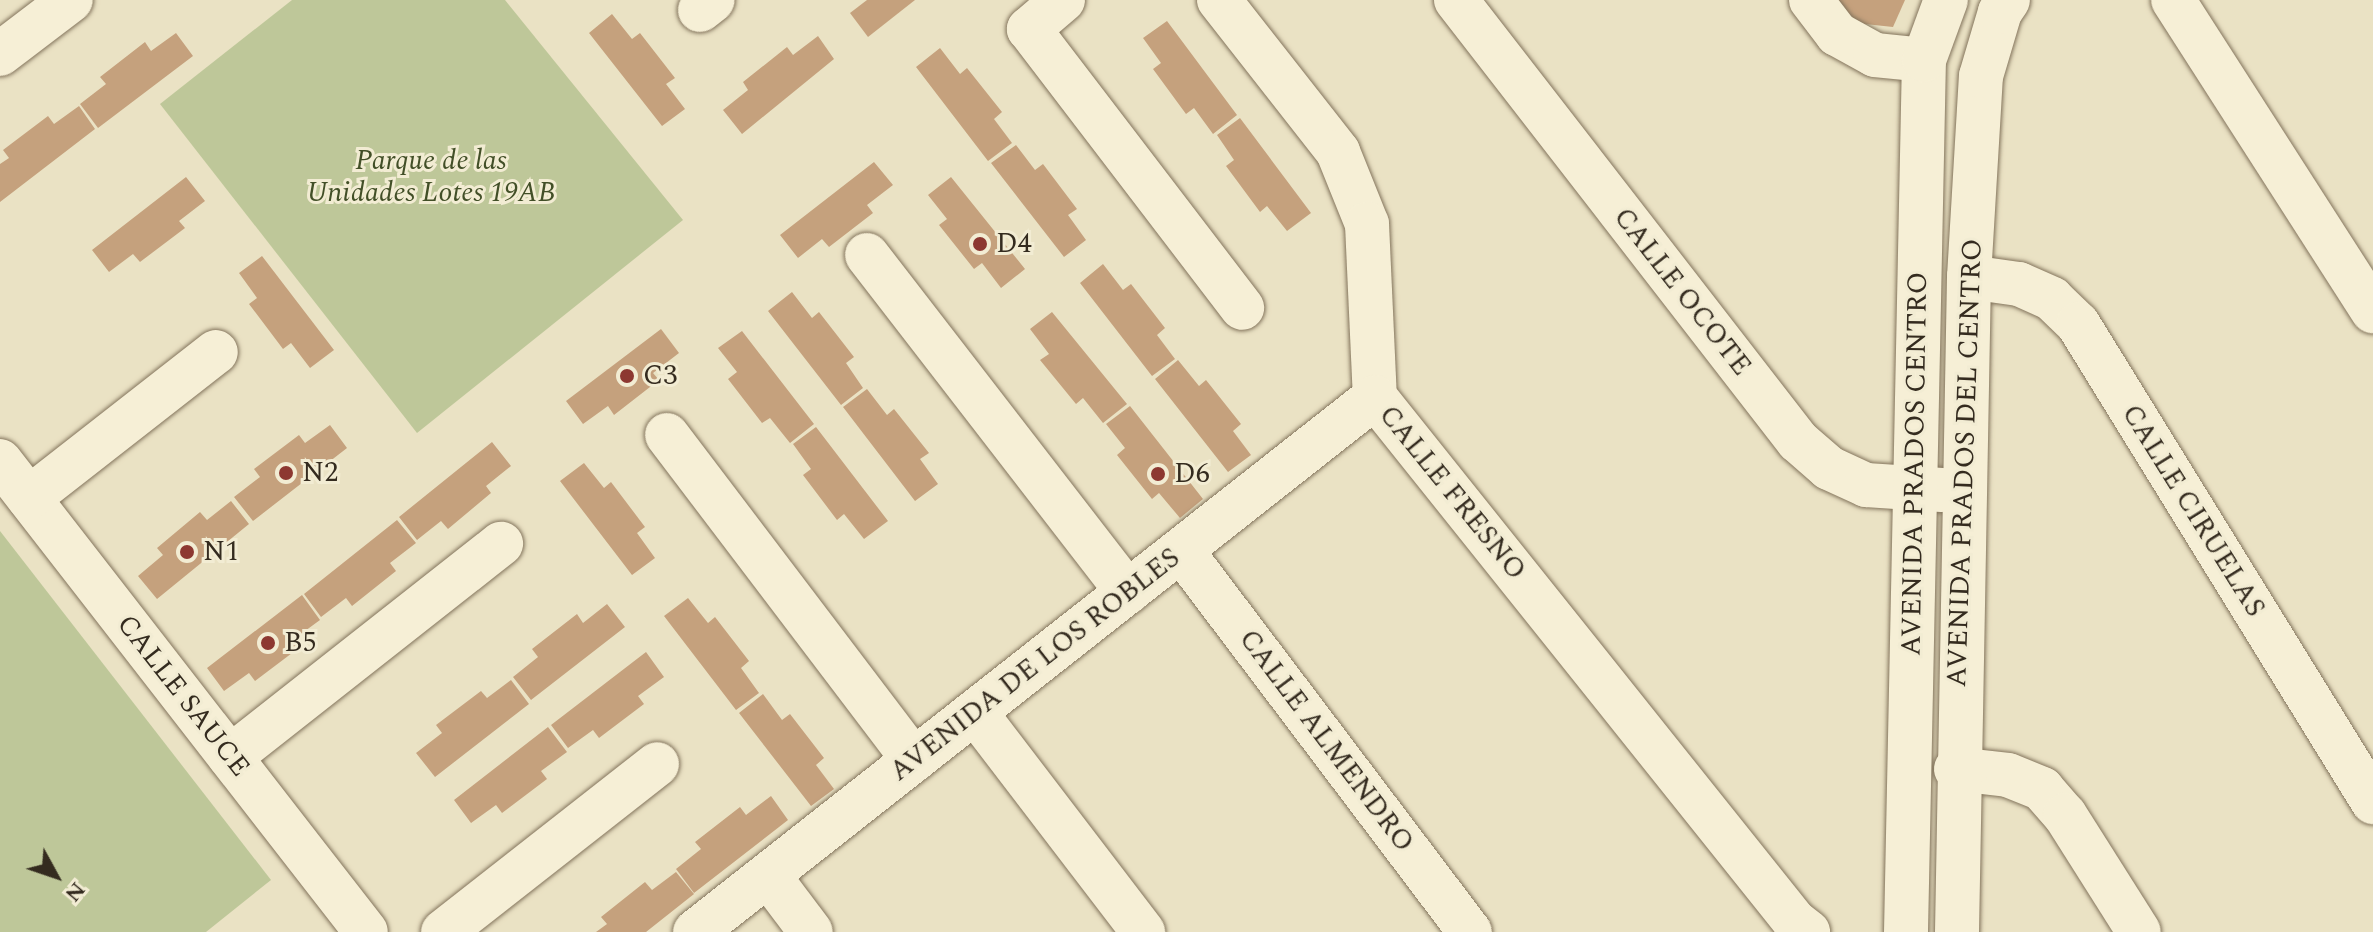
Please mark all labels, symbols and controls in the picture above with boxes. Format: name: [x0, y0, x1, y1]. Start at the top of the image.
park label: Parque de las Unidades Lotes 19AB: [306, 144, 556, 210]
street label: CALLE OCOTE: [1606, 201, 1758, 383]
place label: D4: [996, 227, 1032, 261]
marker: D4: [971, 235, 989, 253]
street label: AVENIDA PRADOS DEL CENTRO: [1940, 238, 1990, 688]
street label: AVENIDA PRADOS CENTRO: [1895, 272, 1935, 656]
place label: C3: [643, 359, 677, 393]
marker: C3: [618, 367, 636, 385]
street label: CALLE FRESNO: [1371, 399, 1533, 587]
street label: CALLE CIRUELAS: [2114, 399, 2272, 623]
place label: N2: [302, 456, 338, 490]
place label: D6: [1174, 457, 1210, 491]
marker: N2: [277, 464, 295, 482]
marker: D6: [1149, 465, 1167, 483]
place label: N1: [203, 535, 239, 569]
street label: AVENIDA DE LOS ROBLES: [883, 541, 1187, 789]
marker: N1: [178, 543, 196, 561]
street label: CALLE SAUCE: [109, 608, 257, 784]
street label: CALLE ALMENDRO: [1231, 623, 1421, 859]
place label: B5: [284, 626, 316, 660]
marker: B5: [259, 634, 277, 652]
north arrow: [16, 836, 96, 916]
text: N: [56, 874, 93, 909]

